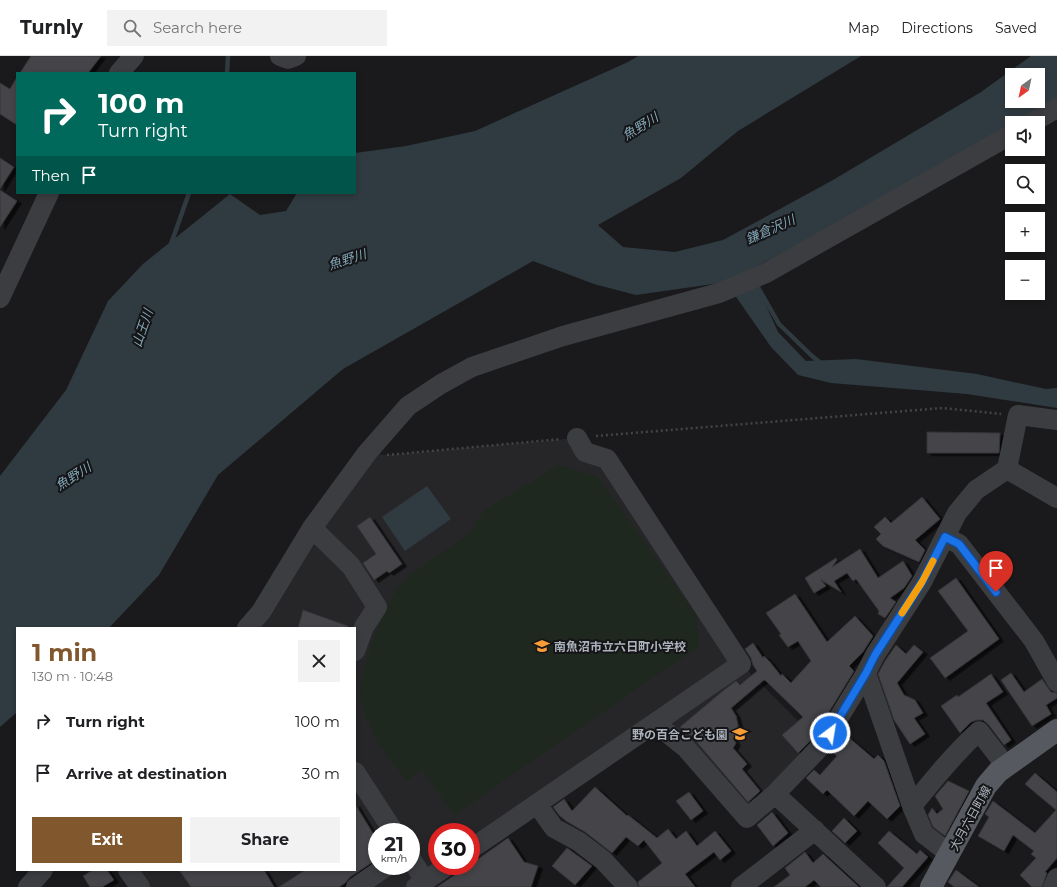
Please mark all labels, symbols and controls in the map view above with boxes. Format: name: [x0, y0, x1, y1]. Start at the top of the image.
search box: [107, 10, 387, 46]
text: Turnly: [20, 16, 83, 39]
icon: search: [121, 17, 143, 39]
text: Search here: [153, 18, 242, 37]
text: Map: [848, 19, 879, 37]
text: Directions: [901, 19, 973, 37]
text: Saved: [995, 19, 1037, 37]
north arrow: [1005, 68, 1045, 108]
map controls: [1005, 68, 1045, 300]
text: 100 m: [98, 86, 184, 120]
icon: right: [32, 88, 84, 140]
water label: 魚野川: [619, 108, 662, 143]
button: sound: [1005, 116, 1045, 156]
text: Turn right: [98, 120, 188, 142]
icon: arrive: [78, 164, 100, 186]
button: search: [1005, 164, 1045, 204]
text: Then: [32, 166, 70, 185]
water label: 鎌倉沢川: [743, 210, 799, 247]
button: +: [1005, 212, 1045, 252]
water label: 魚野川: [326, 245, 370, 273]
button: −: [1005, 260, 1045, 300]
water label: 山王川: [128, 305, 157, 349]
water label: 魚野川: [52, 458, 95, 493]
pin: [979, 551, 1013, 592]
icon: arrive: [985, 557, 1007, 579]
school or university icon: 南魚沼市立六日町小学校: [533, 637, 551, 655]
text: 1 min: [32, 638, 97, 667]
place label: 南魚沼市立六日町小学校: [554, 639, 686, 654]
button: close: [298, 640, 340, 682]
text: 130 m · 10:48: [32, 668, 113, 684]
icon: right: [32, 710, 54, 732]
text: Turn right: [66, 712, 145, 731]
text: 100 m: [295, 712, 340, 731]
position arrow: [809, 712, 851, 754]
school or university icon: 野の百合こども園: [731, 725, 749, 743]
place label: 野の百合こども園: [632, 727, 728, 742]
icon: arrive: [32, 762, 54, 784]
text: Arrive at destination: [66, 764, 227, 783]
text: 30 m: [302, 764, 340, 783]
street label: 大月六日町線: [946, 783, 994, 853]
button: Exit: [32, 817, 182, 863]
button: Share: [190, 817, 340, 863]
speed limit sign: 30: [428, 823, 480, 875]
text: 21: [384, 832, 404, 856]
text: km/h: [381, 852, 407, 865]

